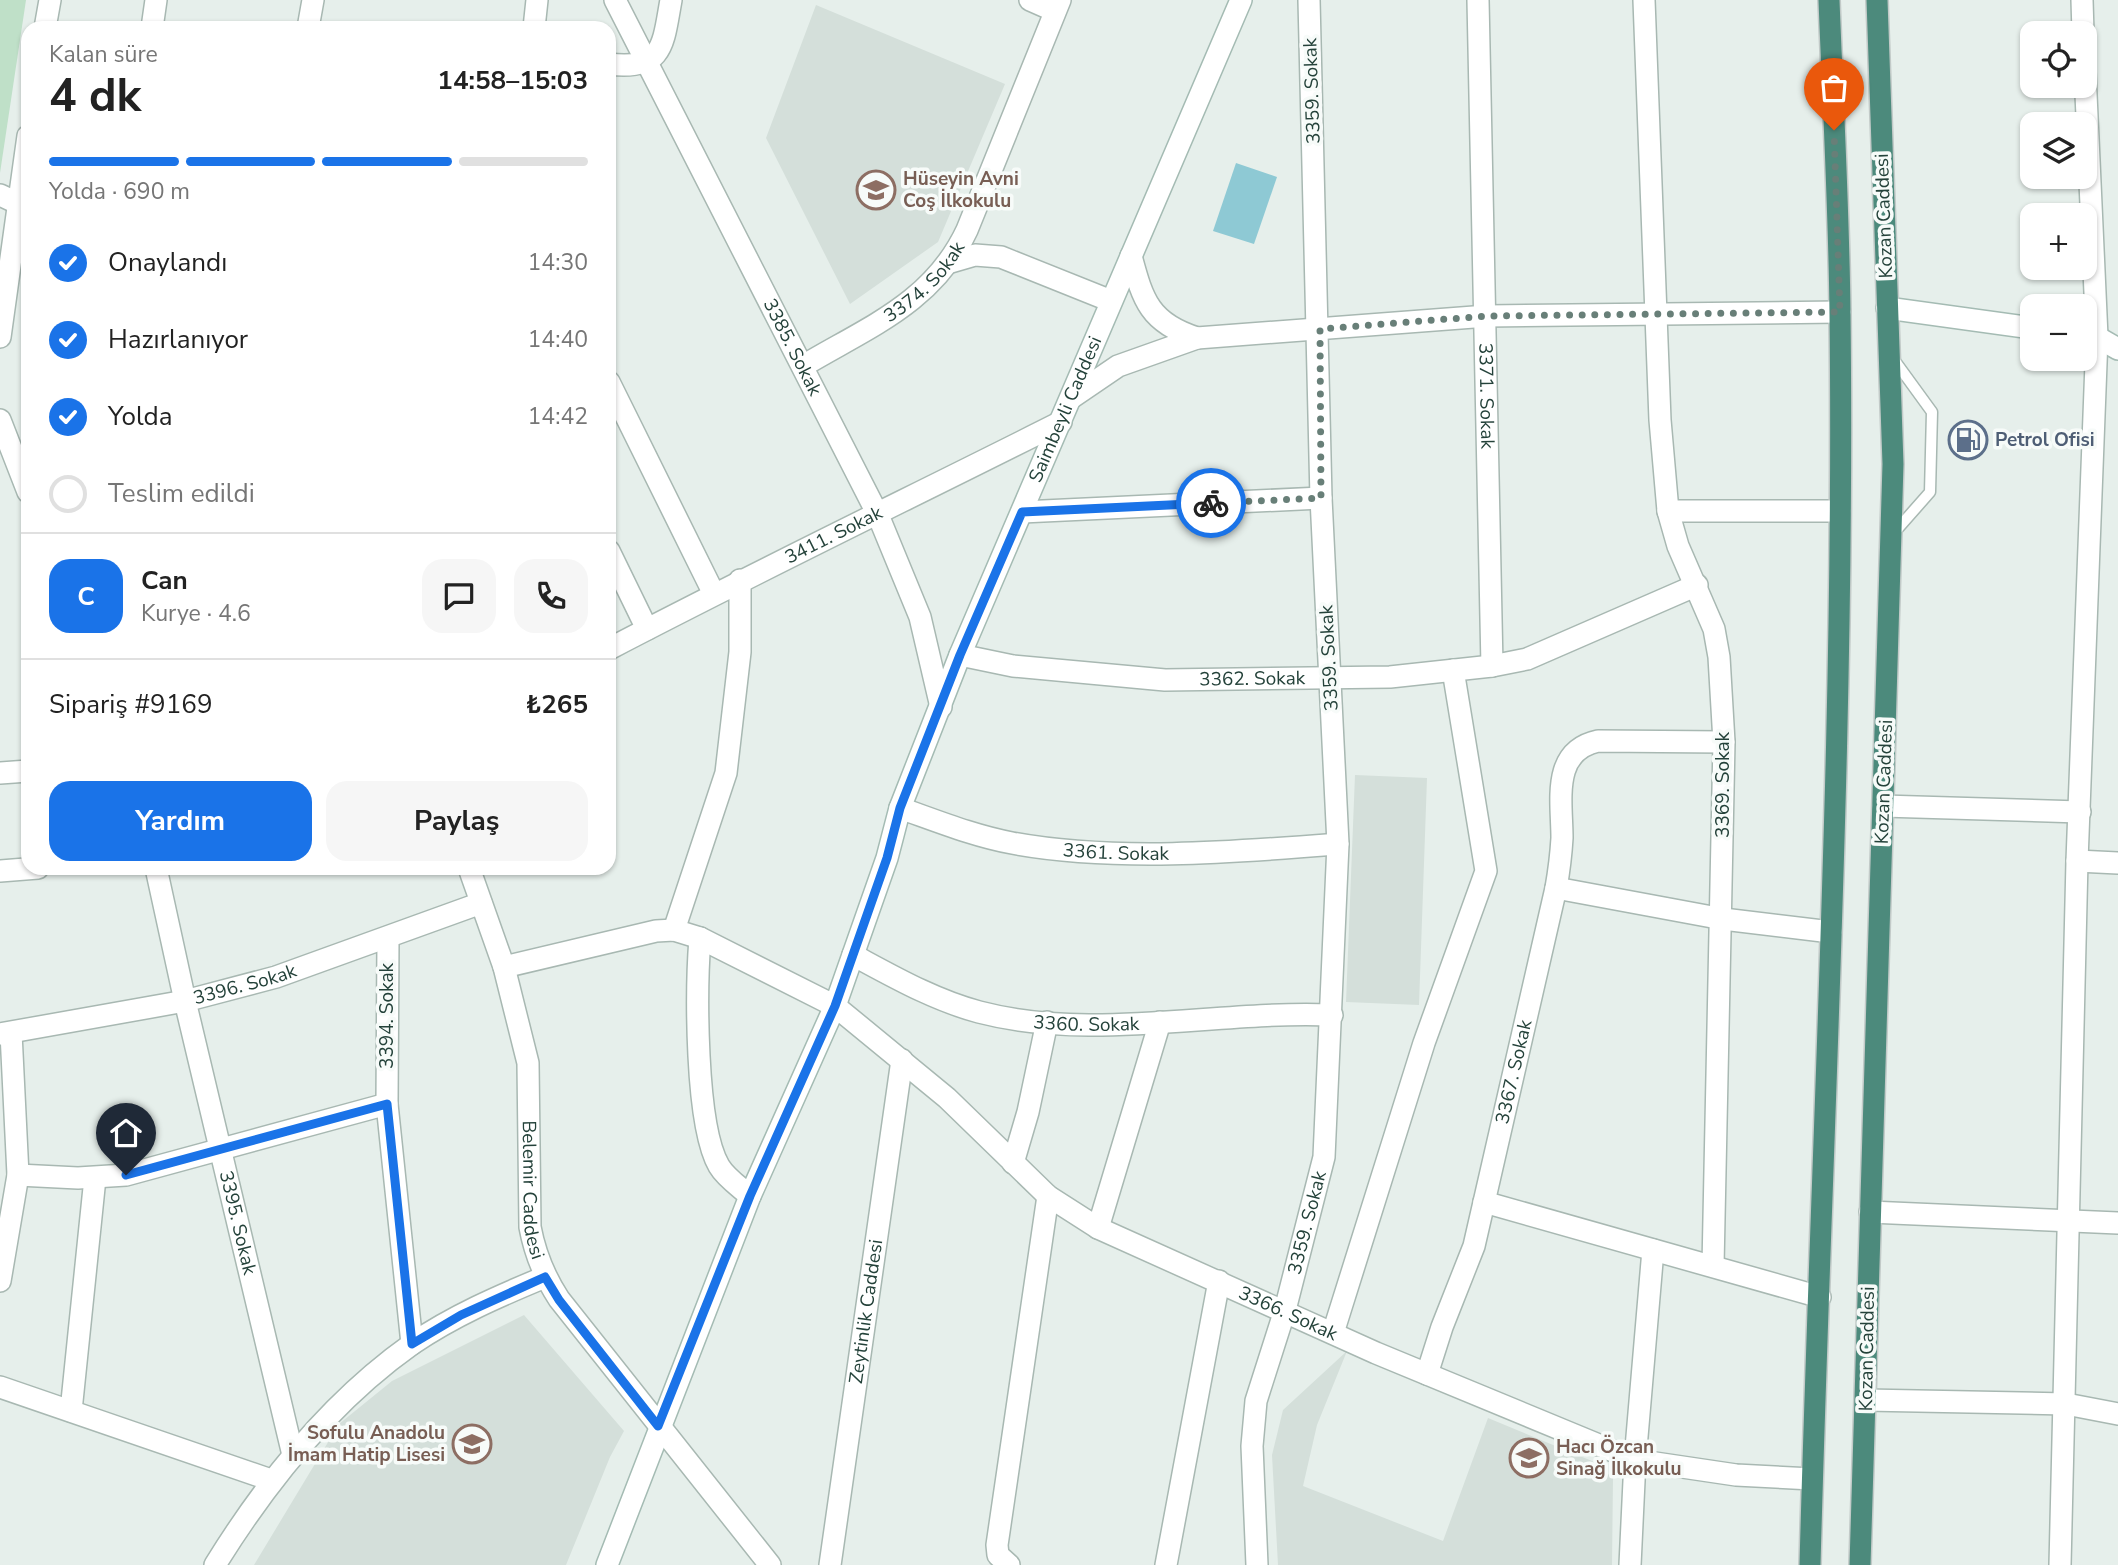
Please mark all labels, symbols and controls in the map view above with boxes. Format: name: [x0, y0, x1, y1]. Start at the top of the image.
map controls: [2020, 21, 2097, 371]
button: locate: [2020, 21, 2097, 98]
street label: 3359. Sokak: [1297, 37, 1327, 144]
text: Kalan süre: [49, 39, 158, 70]
pin: [1804, 58, 1864, 130]
text: 14:58–15:03: [437, 63, 588, 98]
text: 4 dk: [49, 64, 141, 127]
icon: bag: [1815, 69, 1853, 107]
button: layers: [2020, 112, 2097, 189]
street label: Kozan Caddesi: [1869, 153, 1899, 279]
place label: Hüseyin Avni Coş İlkokulu: [903, 166, 1019, 214]
school or university icon: Hüseyin Avni Coş İlkokulu: [855, 169, 897, 211]
text: Yolda · 690 m: [49, 176, 190, 207]
button: +: [2020, 203, 2097, 280]
street label: 3374. Sokak: [879, 236, 972, 329]
icon: check: [49, 244, 87, 282]
text: Onaylandı: [108, 245, 227, 280]
text: 14:30: [528, 247, 588, 278]
street label: 3385. Sokak: [757, 294, 828, 401]
button: −: [2020, 294, 2097, 371]
icon: check: [49, 321, 87, 359]
text: Hazırlanıyor: [108, 322, 248, 357]
text: 14:40: [528, 324, 588, 355]
street label: Saimbeyli Caddesi: [1023, 332, 1108, 487]
street label: 3371. Sokak: [1472, 343, 1500, 450]
icon: check: [49, 398, 87, 436]
text: Yolda: [108, 399, 172, 434]
text: 14:42: [528, 401, 588, 432]
fuel station icon: Petrol Ofisi: [1947, 419, 1989, 461]
place label: Petrol Ofisi: [1995, 427, 2095, 453]
courier: [1176, 468, 1246, 538]
text: Teslim edildi: [108, 476, 255, 511]
icon: bike: [1192, 484, 1230, 522]
street label: 3411. Sokak: [780, 500, 887, 570]
button: chat: [422, 559, 496, 633]
button: phone: [514, 559, 588, 633]
text: Can: [141, 563, 188, 598]
text: C: [77, 579, 95, 614]
text: Kurye · 4.6: [141, 598, 251, 629]
street label: 3359. Sokak: [1313, 604, 1345, 712]
street label: 3362. Sokak: [1199, 665, 1306, 693]
text: Sipariş #9169: [49, 687, 213, 722]
text: ₺265: [526, 687, 588, 722]
street label: Kozan Caddesi: [1869, 719, 1899, 845]
street label: 3369. Sokak: [1710, 731, 1736, 838]
button: Yardım: [49, 781, 312, 861]
button: Paylaş: [326, 781, 588, 861]
street label: 3361. Sokak: [1062, 837, 1170, 867]
street label: 3396. Sokak: [190, 957, 301, 1011]
street label: 3394. Sokak: [374, 962, 400, 1069]
street label: 3360. Sokak: [1032, 1009, 1140, 1038]
street label: 3367. Sokak: [1489, 1017, 1538, 1127]
pin: [96, 1103, 156, 1175]
icon: home: [107, 1114, 145, 1152]
street label: Belemir Caddesi: [516, 1120, 551, 1263]
street label: 3359. Sokak: [1282, 1167, 1333, 1277]
street label: 3395. Sokak: [213, 1168, 263, 1278]
street label: Zeytinlik Caddesi: [843, 1238, 889, 1385]
street label: 3366. Sokak: [1234, 1280, 1342, 1347]
street label: Kozan Caddesi: [1853, 1286, 1881, 1412]
place label: Sofulu Anadolu İmam Hatip Lisesi: [288, 1420, 445, 1468]
school or university icon: Sofulu Anadolu İmam Hatip Lisesi: [451, 1423, 493, 1465]
place label: Hacı Özcan Sinağ İlkokulu: [1556, 1434, 1682, 1482]
school or university icon: Hacı Özcan Sinağ İlkokulu: [1508, 1437, 1550, 1479]

